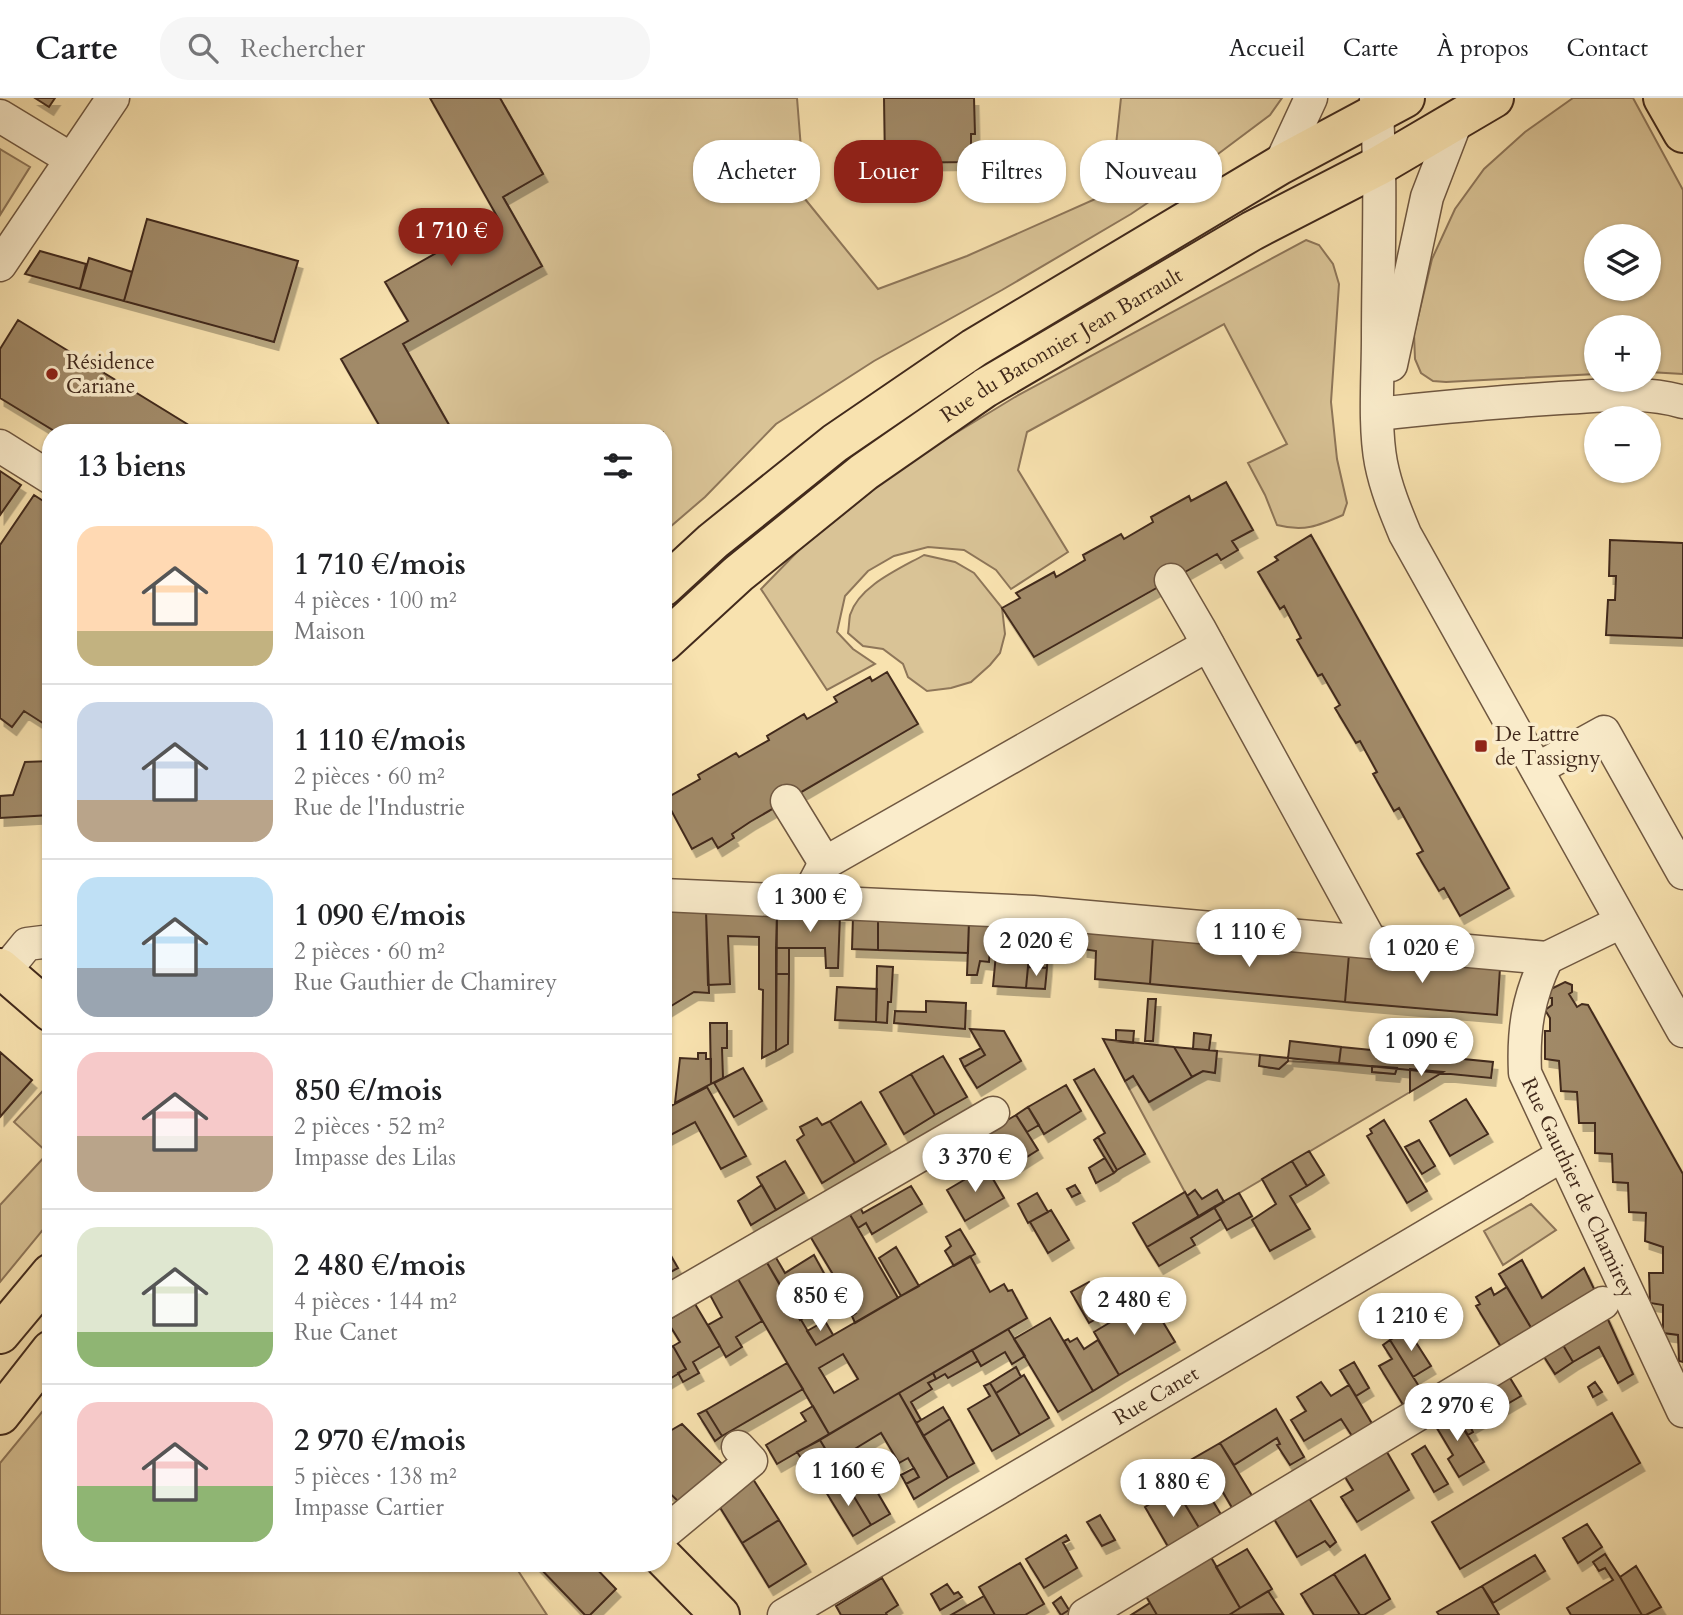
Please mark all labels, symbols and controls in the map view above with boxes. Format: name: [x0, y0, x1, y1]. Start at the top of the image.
search box: [160, 17, 650, 80]
text: Carte: [35, 26, 118, 71]
icon: search: [184, 29, 222, 67]
text: Rechercher: [240, 31, 365, 66]
text: Accueil: [1229, 32, 1305, 65]
text: Carte: [1343, 32, 1399, 65]
text: À propos: [1437, 32, 1529, 65]
text: Contact: [1567, 32, 1648, 65]
chip: Acheter: [693, 140, 820, 203]
chip: Louer: [834, 140, 943, 203]
chip: Filtres: [957, 140, 1066, 203]
chip: Nouveau: [1080, 140, 1222, 203]
pin: 1 710 €: [386, 208, 516, 268]
text: 1 710 €: [414, 215, 488, 246]
map controls: [1584, 224, 1661, 483]
button: layers: [1584, 224, 1661, 301]
street label: Rue du Batonnier Jean Barrault: [934, 260, 1188, 429]
button: +: [1584, 315, 1661, 392]
place label: Résidence Cariane: [66, 348, 155, 401]
marker: Résidence Cariane: [44, 366, 60, 382]
button: −: [1584, 406, 1661, 483]
text: 13 biens: [77, 446, 186, 487]
icon: filters: [599, 447, 637, 485]
text: 1 710 €/mois: [294, 544, 466, 585]
icon: home: [133, 554, 217, 638]
text: 4 pièces · 100 m²: [294, 585, 457, 616]
text: Maison: [294, 616, 365, 647]
text: 1 110 €/mois: [294, 720, 466, 761]
place label: De Lattre de Tassigny: [1495, 720, 1601, 773]
icon: home: [133, 730, 217, 814]
marker: De Lattre de Tassigny: [1473, 738, 1489, 754]
text: 2 pièces · 60 m²: [294, 761, 445, 792]
text: Rue de l'Industrie: [294, 792, 465, 823]
pin: 1 300 €: [745, 874, 875, 934]
text: 1 300 €: [773, 881, 847, 912]
text: 1 090 €/mois: [294, 895, 466, 936]
icon: home: [133, 905, 217, 989]
pin: 1 110 €: [1184, 910, 1314, 969]
text: 1 110 €: [1212, 916, 1286, 947]
pin: 2 020 €: [971, 918, 1101, 978]
text: 2 020 €: [999, 925, 1073, 956]
pin: 1 020 €: [1357, 926, 1487, 985]
text: 1 020 €: [1385, 932, 1459, 963]
text: 2 pièces · 60 m²: [294, 936, 445, 967]
text: Rue Gauthier de Chamirey: [294, 967, 557, 998]
pin: 1 090 €: [1356, 1018, 1486, 1078]
text: 1 090 €: [1384, 1025, 1458, 1056]
text: 850 €/mois: [294, 1070, 442, 1111]
street label: Rue Gauthier de Chamirey: [1515, 1073, 1643, 1303]
icon: home: [133, 1080, 217, 1164]
text: 2 pièces · 52 m²: [294, 1111, 445, 1142]
pin: 3 370 €: [910, 1134, 1040, 1194]
text: 3 370 €: [938, 1141, 1012, 1172]
text: Impasse des Lilas: [294, 1142, 456, 1173]
text: 2 480 €/mois: [294, 1245, 466, 1286]
icon: home: [133, 1255, 217, 1339]
pin: 850 €: [771, 1274, 869, 1333]
pin: 2 480 €: [1069, 1278, 1199, 1337]
text: 850 €: [792, 1280, 848, 1311]
text: 2 480 €: [1097, 1284, 1171, 1315]
text: 4 pièces · 144 m²: [294, 1286, 457, 1317]
pin: 1 210 €: [1346, 1294, 1476, 1353]
text: 1 210 €: [1374, 1300, 1448, 1331]
text: Rue Canet: [294, 1317, 398, 1348]
street label: Rue Canet: [1108, 1359, 1204, 1432]
pin: 2 970 €: [1392, 1384, 1522, 1443]
text: 2 970 €: [1420, 1390, 1494, 1421]
text: 2 970 €/mois: [294, 1420, 466, 1461]
icon: home: [133, 1430, 217, 1514]
pin: 1 160 €: [783, 1448, 913, 1508]
text: 1 160 €: [811, 1455, 885, 1486]
pin: 1 880 €: [1108, 1460, 1238, 1519]
text: 5 pièces · 138 m²: [294, 1461, 457, 1492]
text: 1 880 €: [1136, 1466, 1210, 1497]
text: Impasse Cartier: [294, 1492, 444, 1523]

